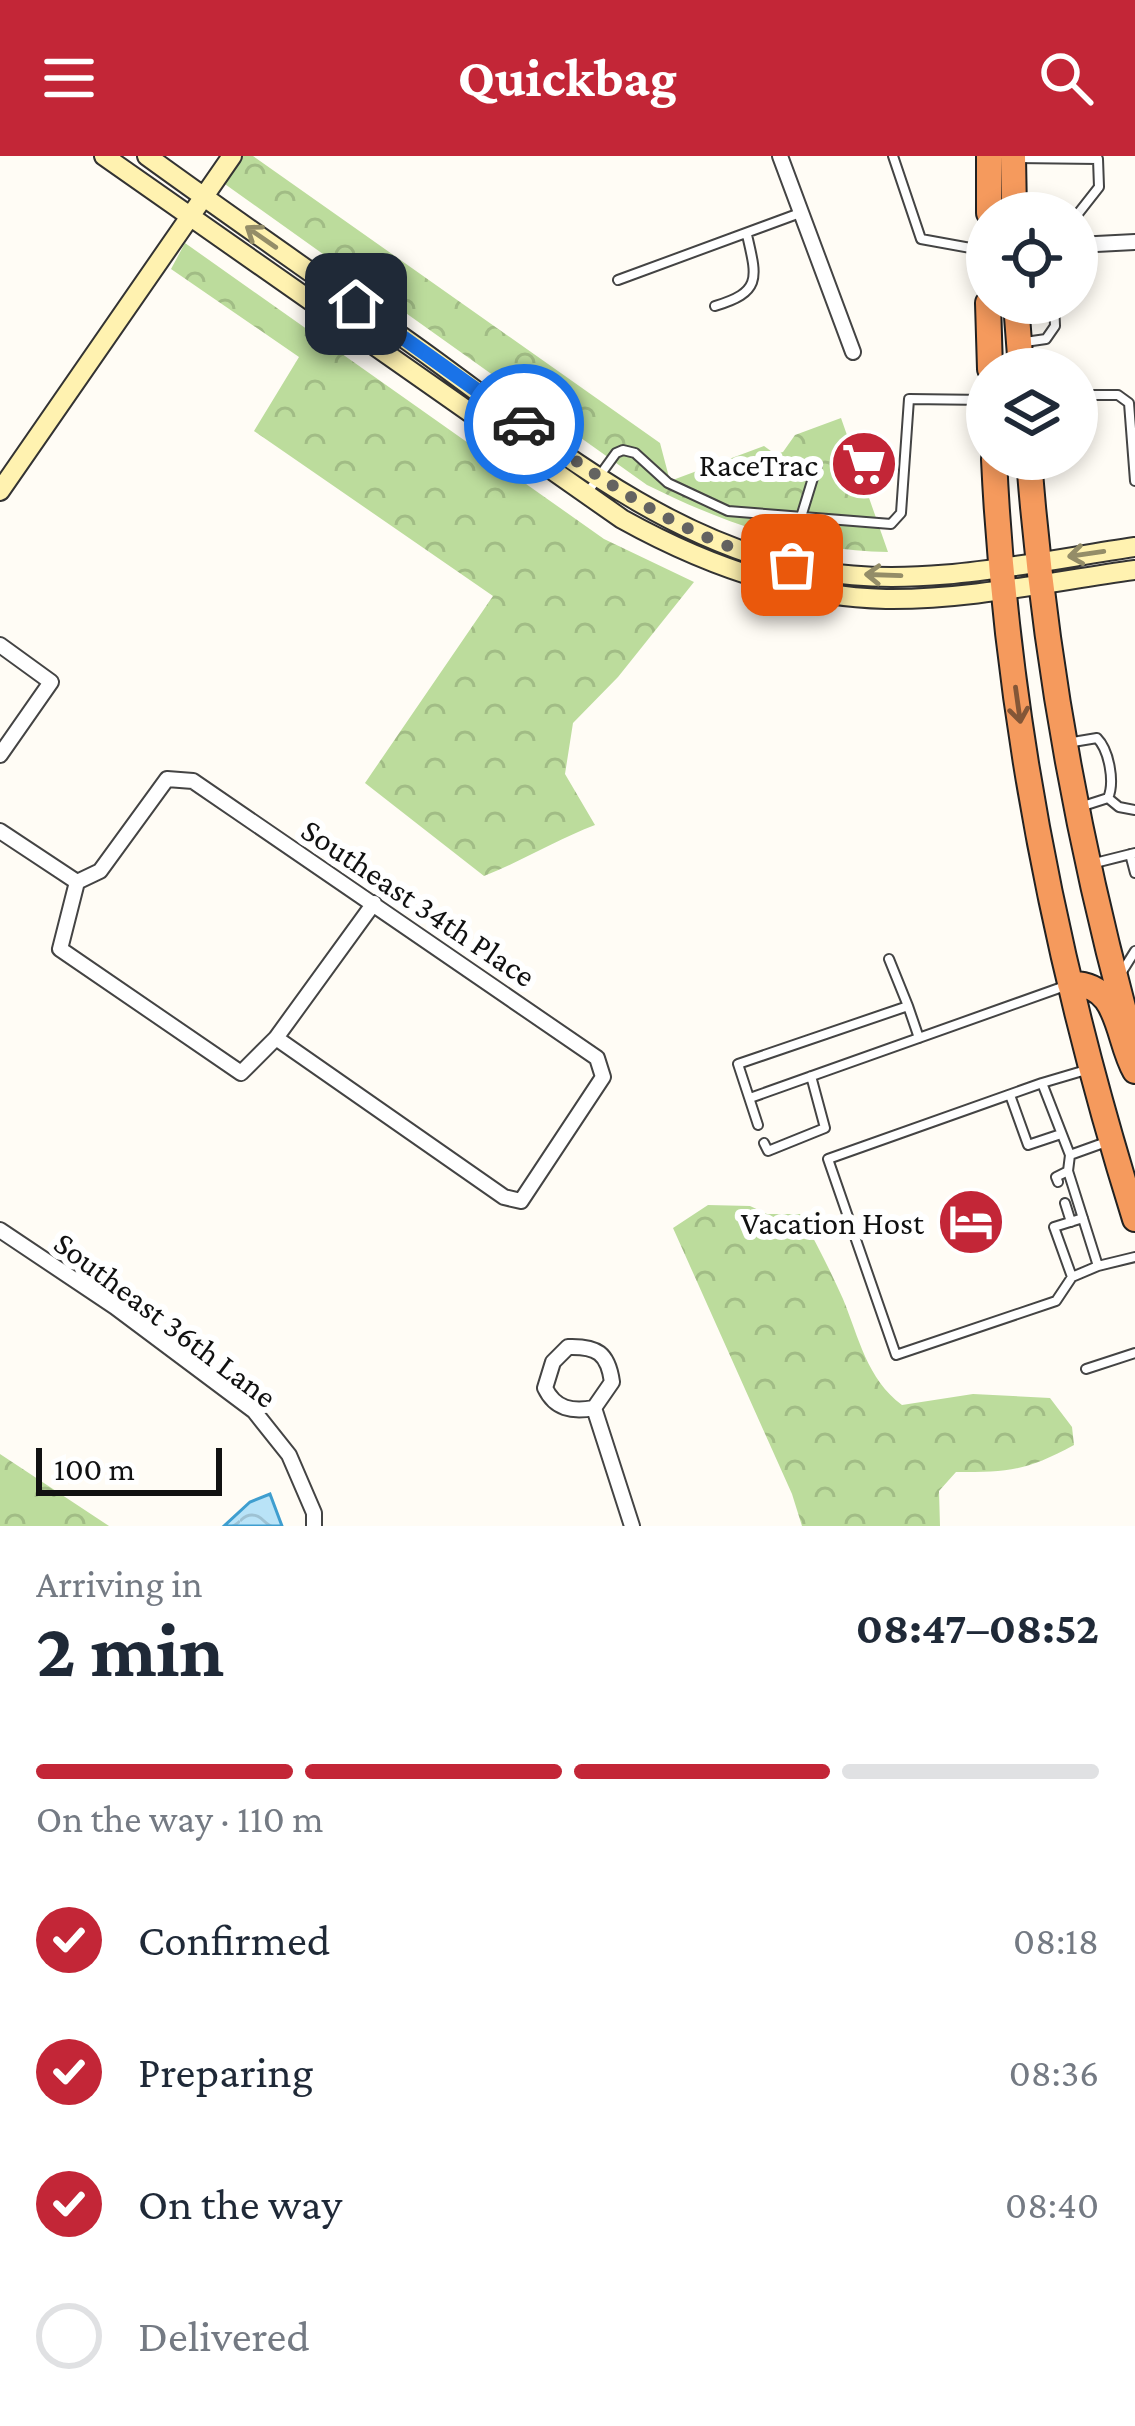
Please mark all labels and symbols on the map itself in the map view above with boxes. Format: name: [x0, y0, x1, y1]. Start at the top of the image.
one-way arrow: [245, 225, 278, 250]
pin: [305, 253, 407, 355]
courier: [464, 364, 584, 484]
supermarket icon: RaceTrac: [829, 429, 899, 499]
place label: RaceTrac: [699, 446, 818, 483]
pin: [741, 514, 843, 616]
one-way arrow: [1067, 543, 1106, 566]
one-way arrow: [864, 563, 903, 586]
one-way arrow: [1007, 685, 1029, 724]
street label: Southeast 34th Place: [295, 811, 543, 994]
hotel icon: Vacation Host: [936, 1187, 1006, 1257]
place label: Vacation Host: [741, 1204, 925, 1241]
street label: Southeast 36th Lane: [47, 1224, 284, 1415]
scale bar: [36, 1442, 222, 1495]

